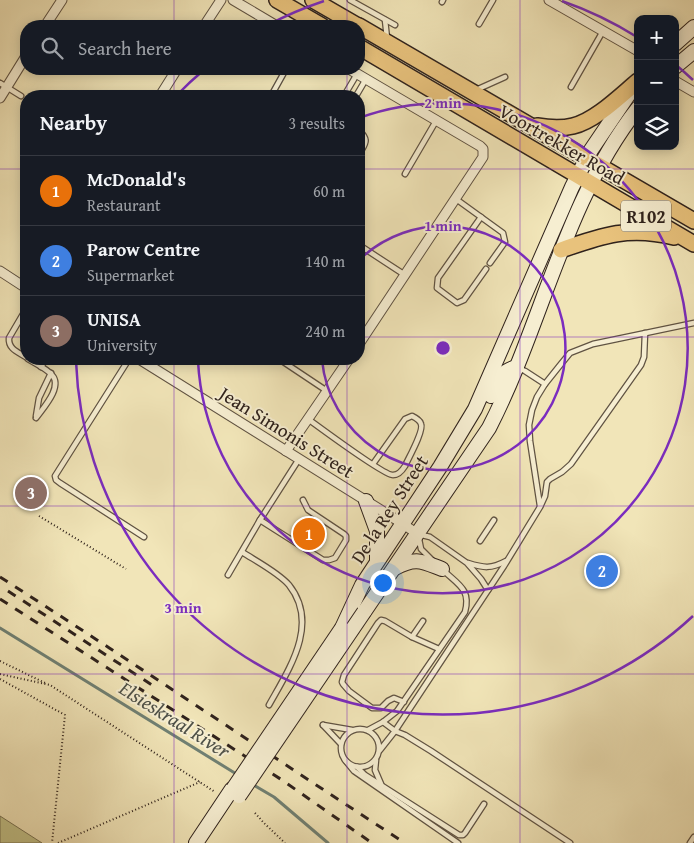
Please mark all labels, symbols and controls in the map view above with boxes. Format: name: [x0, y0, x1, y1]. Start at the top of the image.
map controls: [634, 15, 679, 150]
button: +: [634, 15, 679, 60]
search box: [20, 20, 365, 75]
icon: search: [38, 34, 66, 62]
text: Search here: [78, 34, 172, 62]
button: −: [634, 60, 679, 105]
text: 2 min: [424, 92, 462, 113]
street label: Voortrekker Road: [494, 97, 631, 192]
button: layers: [634, 105, 679, 150]
text: Nearby: [40, 107, 107, 138]
text: 3 results: [288, 111, 345, 135]
text: McDonald's: [87, 165, 186, 193]
text: 1: [52, 179, 60, 203]
text: 60 m: [313, 179, 345, 203]
text: Restaurant: [87, 193, 161, 217]
road number: R102: [621, 200, 671, 232]
text: 1 min: [424, 215, 462, 236]
text: Parow Centre: [87, 235, 200, 263]
text: 2: [52, 249, 60, 273]
text: 140 m: [305, 249, 345, 273]
text: Supermarket: [87, 263, 174, 287]
text: UNISA: [87, 305, 141, 333]
text: 3: [52, 319, 60, 343]
text: 240 m: [305, 319, 345, 343]
text: University: [87, 333, 157, 357]
centre of rings: [434, 339, 452, 357]
street label: Jean Simonis Street: [212, 378, 360, 485]
street label: De la Rey Street: [343, 449, 435, 569]
pin: 3: [15, 474, 47, 512]
pin: 1: [293, 515, 325, 553]
pin: 2: [586, 552, 618, 590]
your location: [370, 570, 396, 596]
text: 3 min: [164, 597, 202, 618]
water label: Elsieskraal River: [113, 673, 236, 765]

